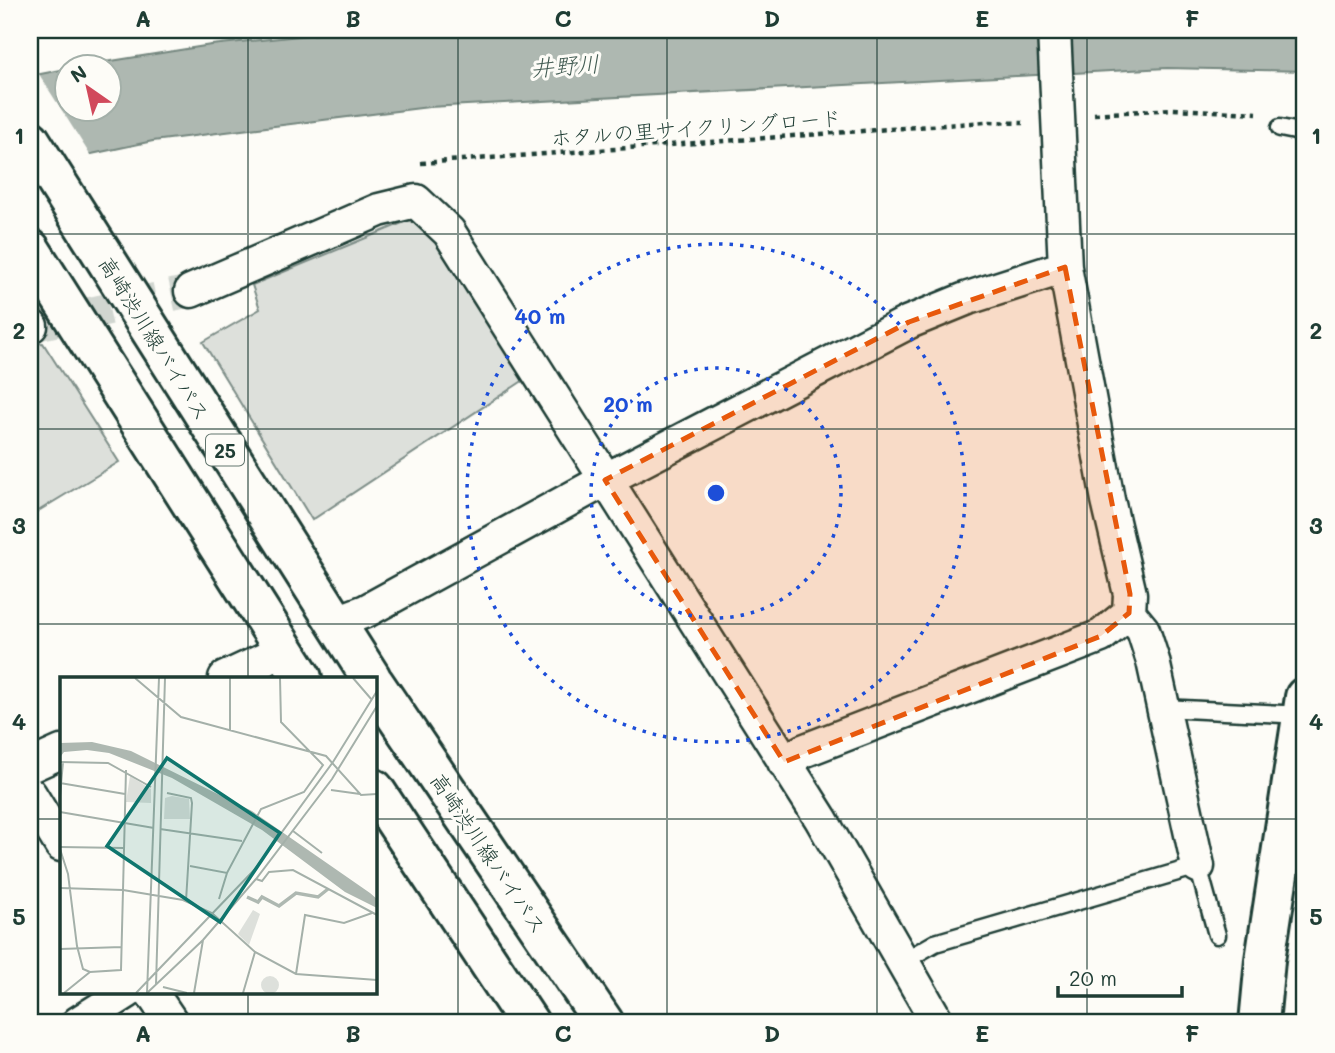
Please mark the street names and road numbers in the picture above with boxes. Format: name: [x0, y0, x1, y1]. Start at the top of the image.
street label: ホタルの里サイクリングロード: [550, 103, 842, 151]
street label: 高崎渋川線バイパス: [94, 251, 216, 425]
road number: 25: [206, 435, 244, 466]
street label: 高崎渋川線バイパス: [425, 767, 553, 939]

